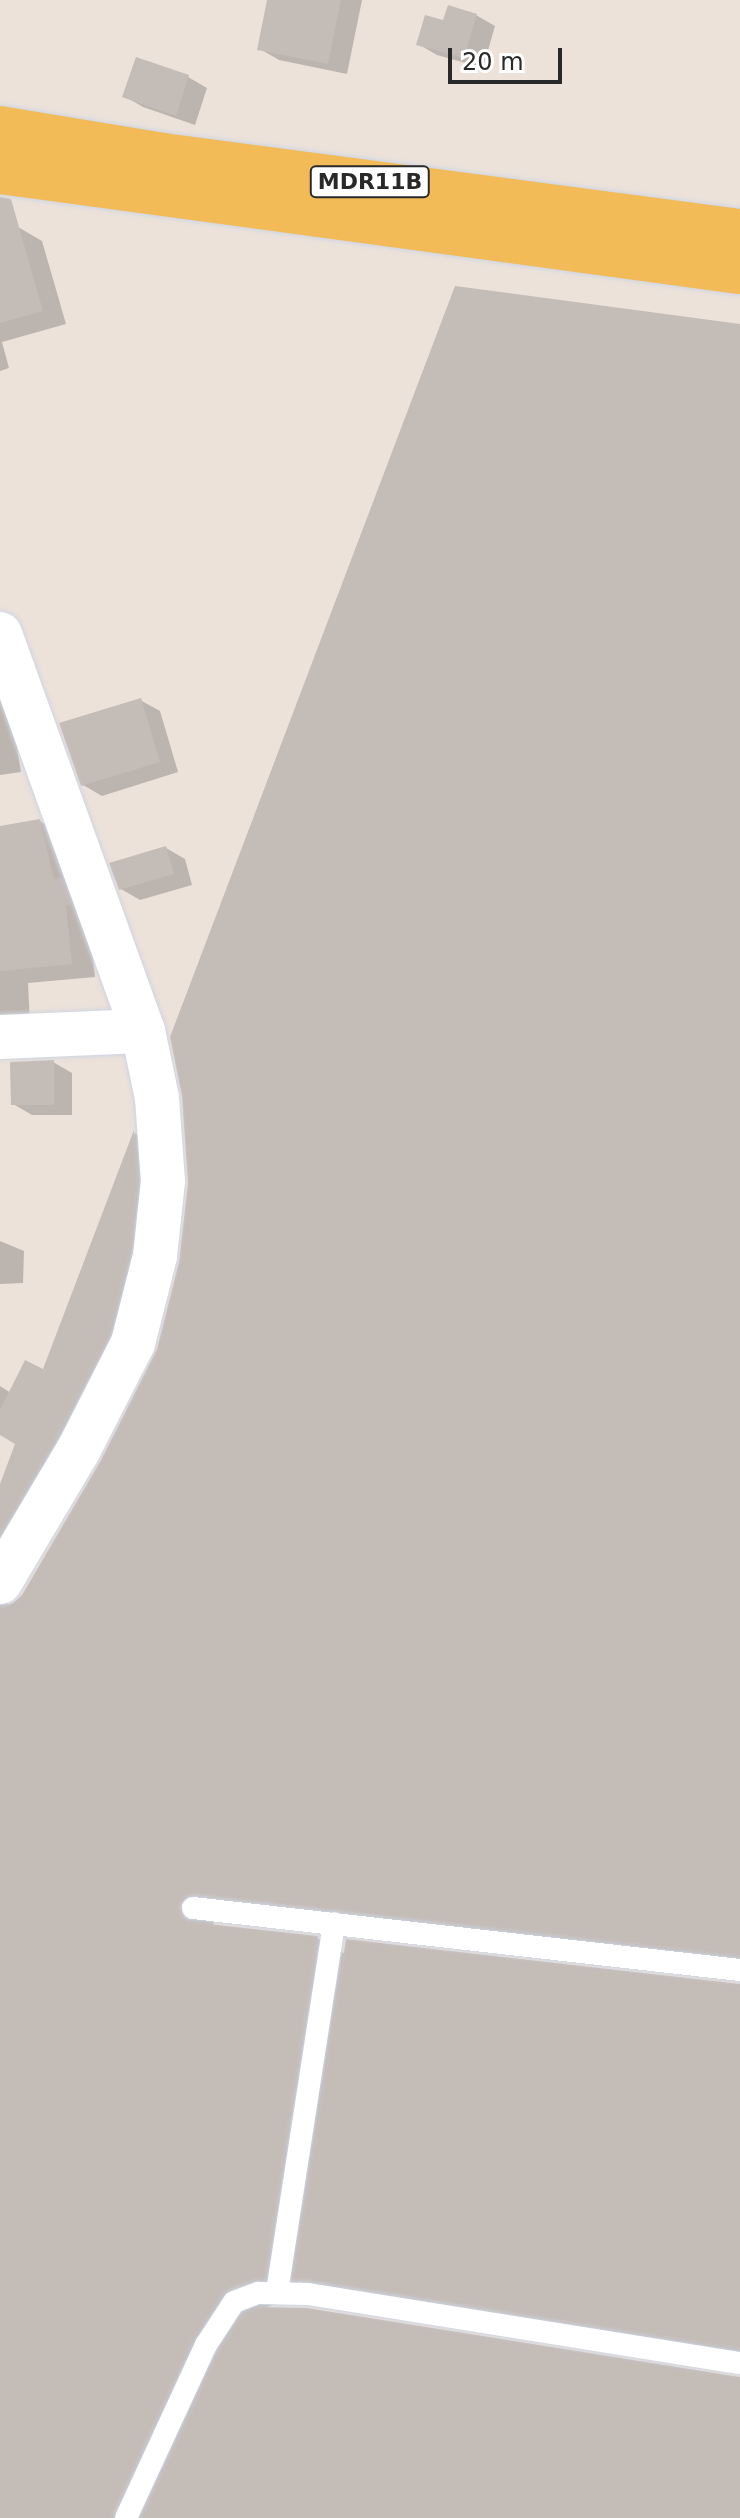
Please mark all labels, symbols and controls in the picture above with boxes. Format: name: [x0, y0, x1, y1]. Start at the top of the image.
scale bar: [452, 32, 566, 82]
text: 20 m: [462, 48, 524, 76]
road number: MDR11B: [308, 164, 432, 200]

